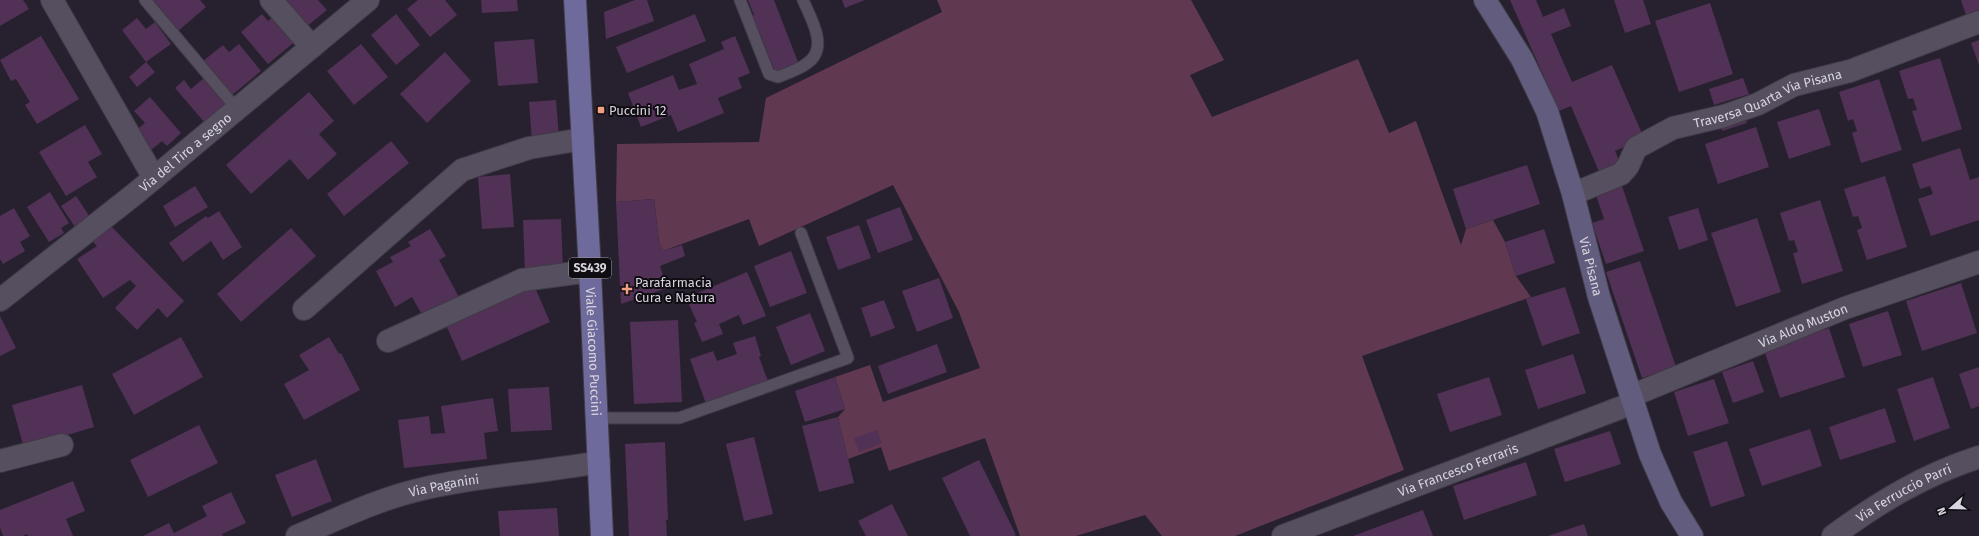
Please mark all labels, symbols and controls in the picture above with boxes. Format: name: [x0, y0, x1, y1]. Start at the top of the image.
street label: Traversa Quarta Via Pisana: [1692, 66, 1843, 130]
place label: Puccini 12: [609, 103, 666, 118]
marker: Puccini 12: [596, 105, 606, 115]
street label: Via del Tiro a segno: [136, 109, 234, 195]
street label: Via Pisana: [1577, 235, 1606, 298]
road number: SS439: [569, 258, 611, 278]
place label: Parafarmacia Cura e Natura: [635, 275, 715, 305]
marker: Parafarmacia Cura e Natura: [622, 284, 632, 294]
street label: Viale Giacomo Puccini: [583, 287, 604, 416]
street label: Via Aldo Muston: [1756, 300, 1850, 350]
street label: Via Francesco Ferraris: [1396, 440, 1520, 499]
street label: Via Ferruccio Parri: [1853, 461, 1953, 525]
street label: Via Paganini: [407, 471, 480, 500]
north arrow: [1931, 488, 1971, 528]
text: N: [1935, 506, 1949, 517]

